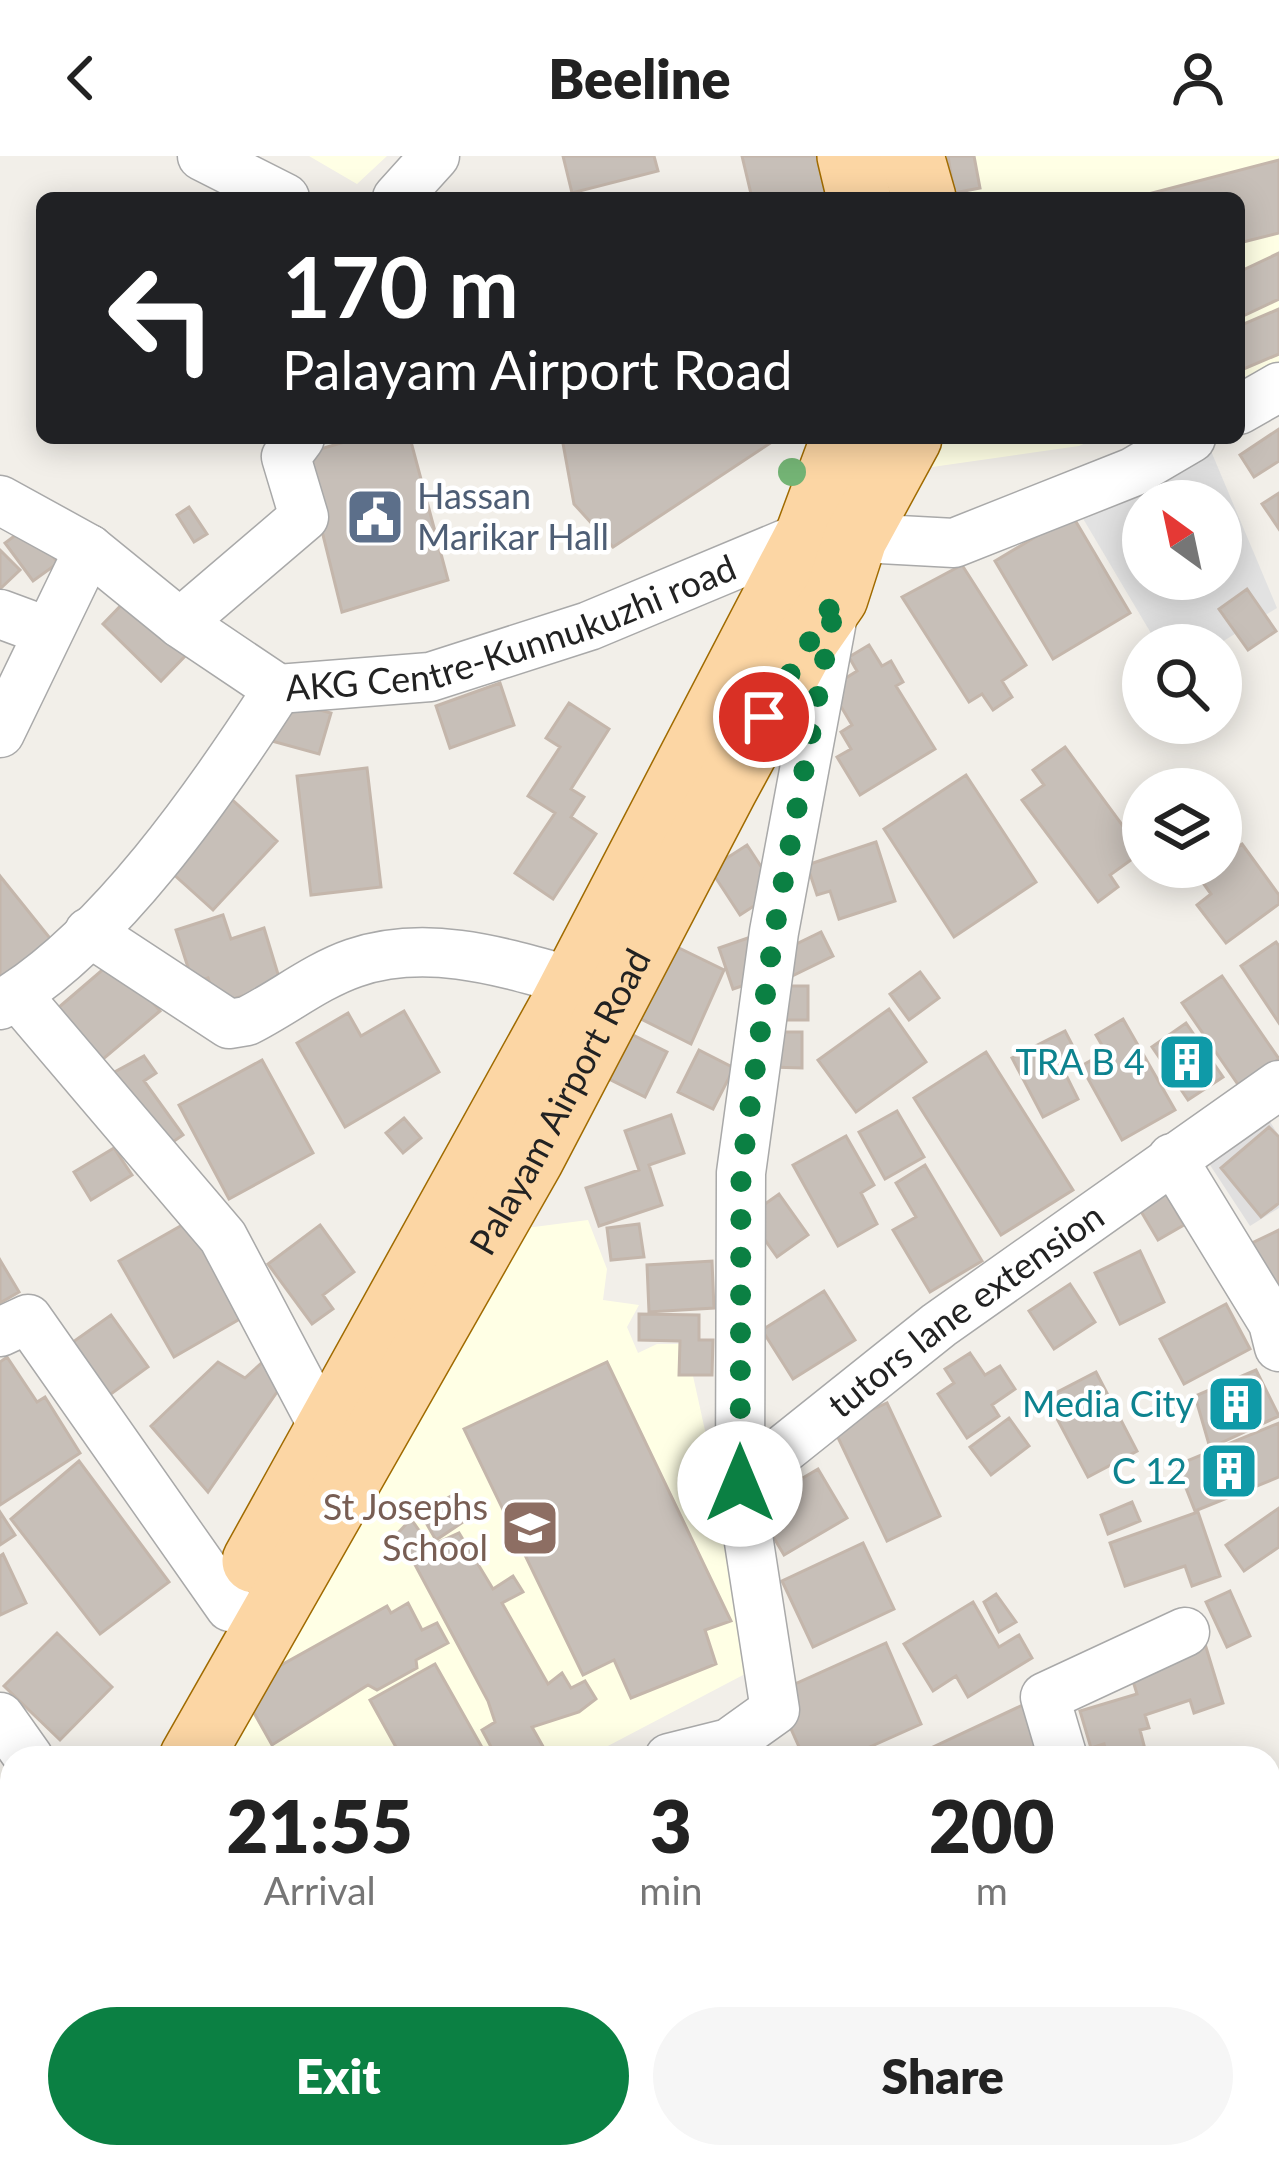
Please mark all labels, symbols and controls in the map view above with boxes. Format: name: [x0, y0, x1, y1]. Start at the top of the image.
icon: back: [48, 45, 114, 111]
icon: person: [1165, 45, 1231, 111]
text: Beeline: [548, 46, 731, 111]
text: 170 m: [282, 235, 519, 336]
icon: left: [84, 240, 240, 396]
text: Palayam Airport Road: [282, 337, 792, 402]
place label: Hassan Marikar Hall: [417, 473, 609, 558]
north arrow: [1122, 480, 1242, 600]
map controls: [1122, 480, 1242, 888]
public building icon: Hassan Marikar Hall: [344, 486, 406, 548]
street label: AKG Centre-Kunnukuzhi road: [284, 544, 742, 709]
button: search: [1122, 624, 1242, 744]
pin: [713, 666, 815, 768]
icon: arrive: [731, 684, 797, 750]
button: layers: [1122, 768, 1242, 888]
street label: Palayam Airport Road: [459, 941, 659, 1262]
building icon: TRA B 4: [1156, 1031, 1218, 1093]
place label: TRA B 4: [1015, 1039, 1145, 1083]
street label: tutors lane extension: [819, 1193, 1112, 1426]
building icon: Media City: [1205, 1373, 1267, 1435]
place label: Media City: [1022, 1381, 1194, 1425]
position arrow: [677, 1421, 803, 1547]
building icon: C 12: [1198, 1440, 1260, 1502]
place label: C 12: [1112, 1448, 1187, 1492]
place label: St Josephs School: [323, 1484, 488, 1569]
school or university icon: St Josephs School: [499, 1497, 561, 1559]
text: 21:55: [227, 1782, 413, 1868]
text: 3: [650, 1782, 692, 1868]
text: 200: [929, 1782, 1054, 1868]
text: Arrival: [263, 1867, 376, 1913]
text: min: [639, 1867, 703, 1913]
text: m: [976, 1867, 1008, 1913]
button: Exit: [48, 2007, 629, 2145]
button: Share: [653, 2007, 1233, 2145]

